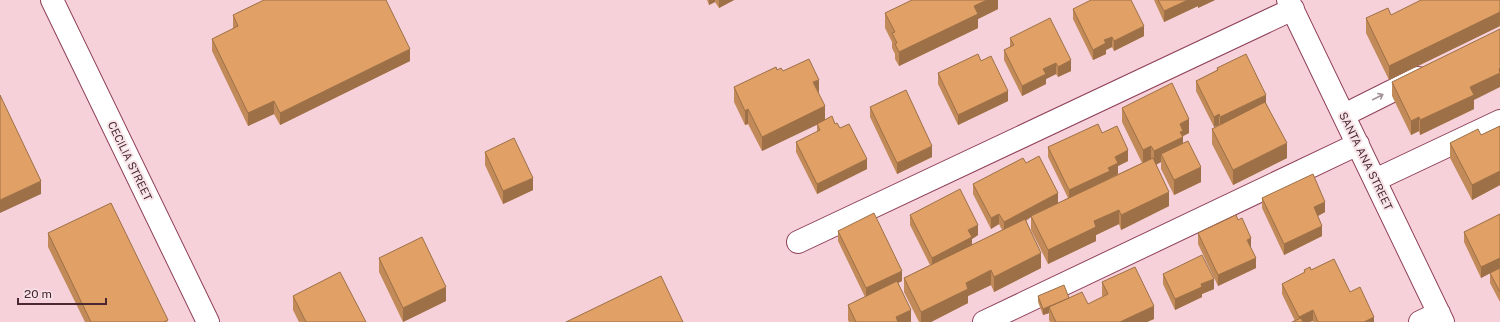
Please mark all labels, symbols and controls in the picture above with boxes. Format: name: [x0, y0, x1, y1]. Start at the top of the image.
one-way arrow: [1372, 93, 1384, 101]
street label: SANTA ANA STREET: [1337, 110, 1395, 212]
street label: CECILIA STREET: [106, 119, 155, 203]
scale bar: [18, 280, 106, 306]
text: 20 m: [24, 287, 52, 301]

